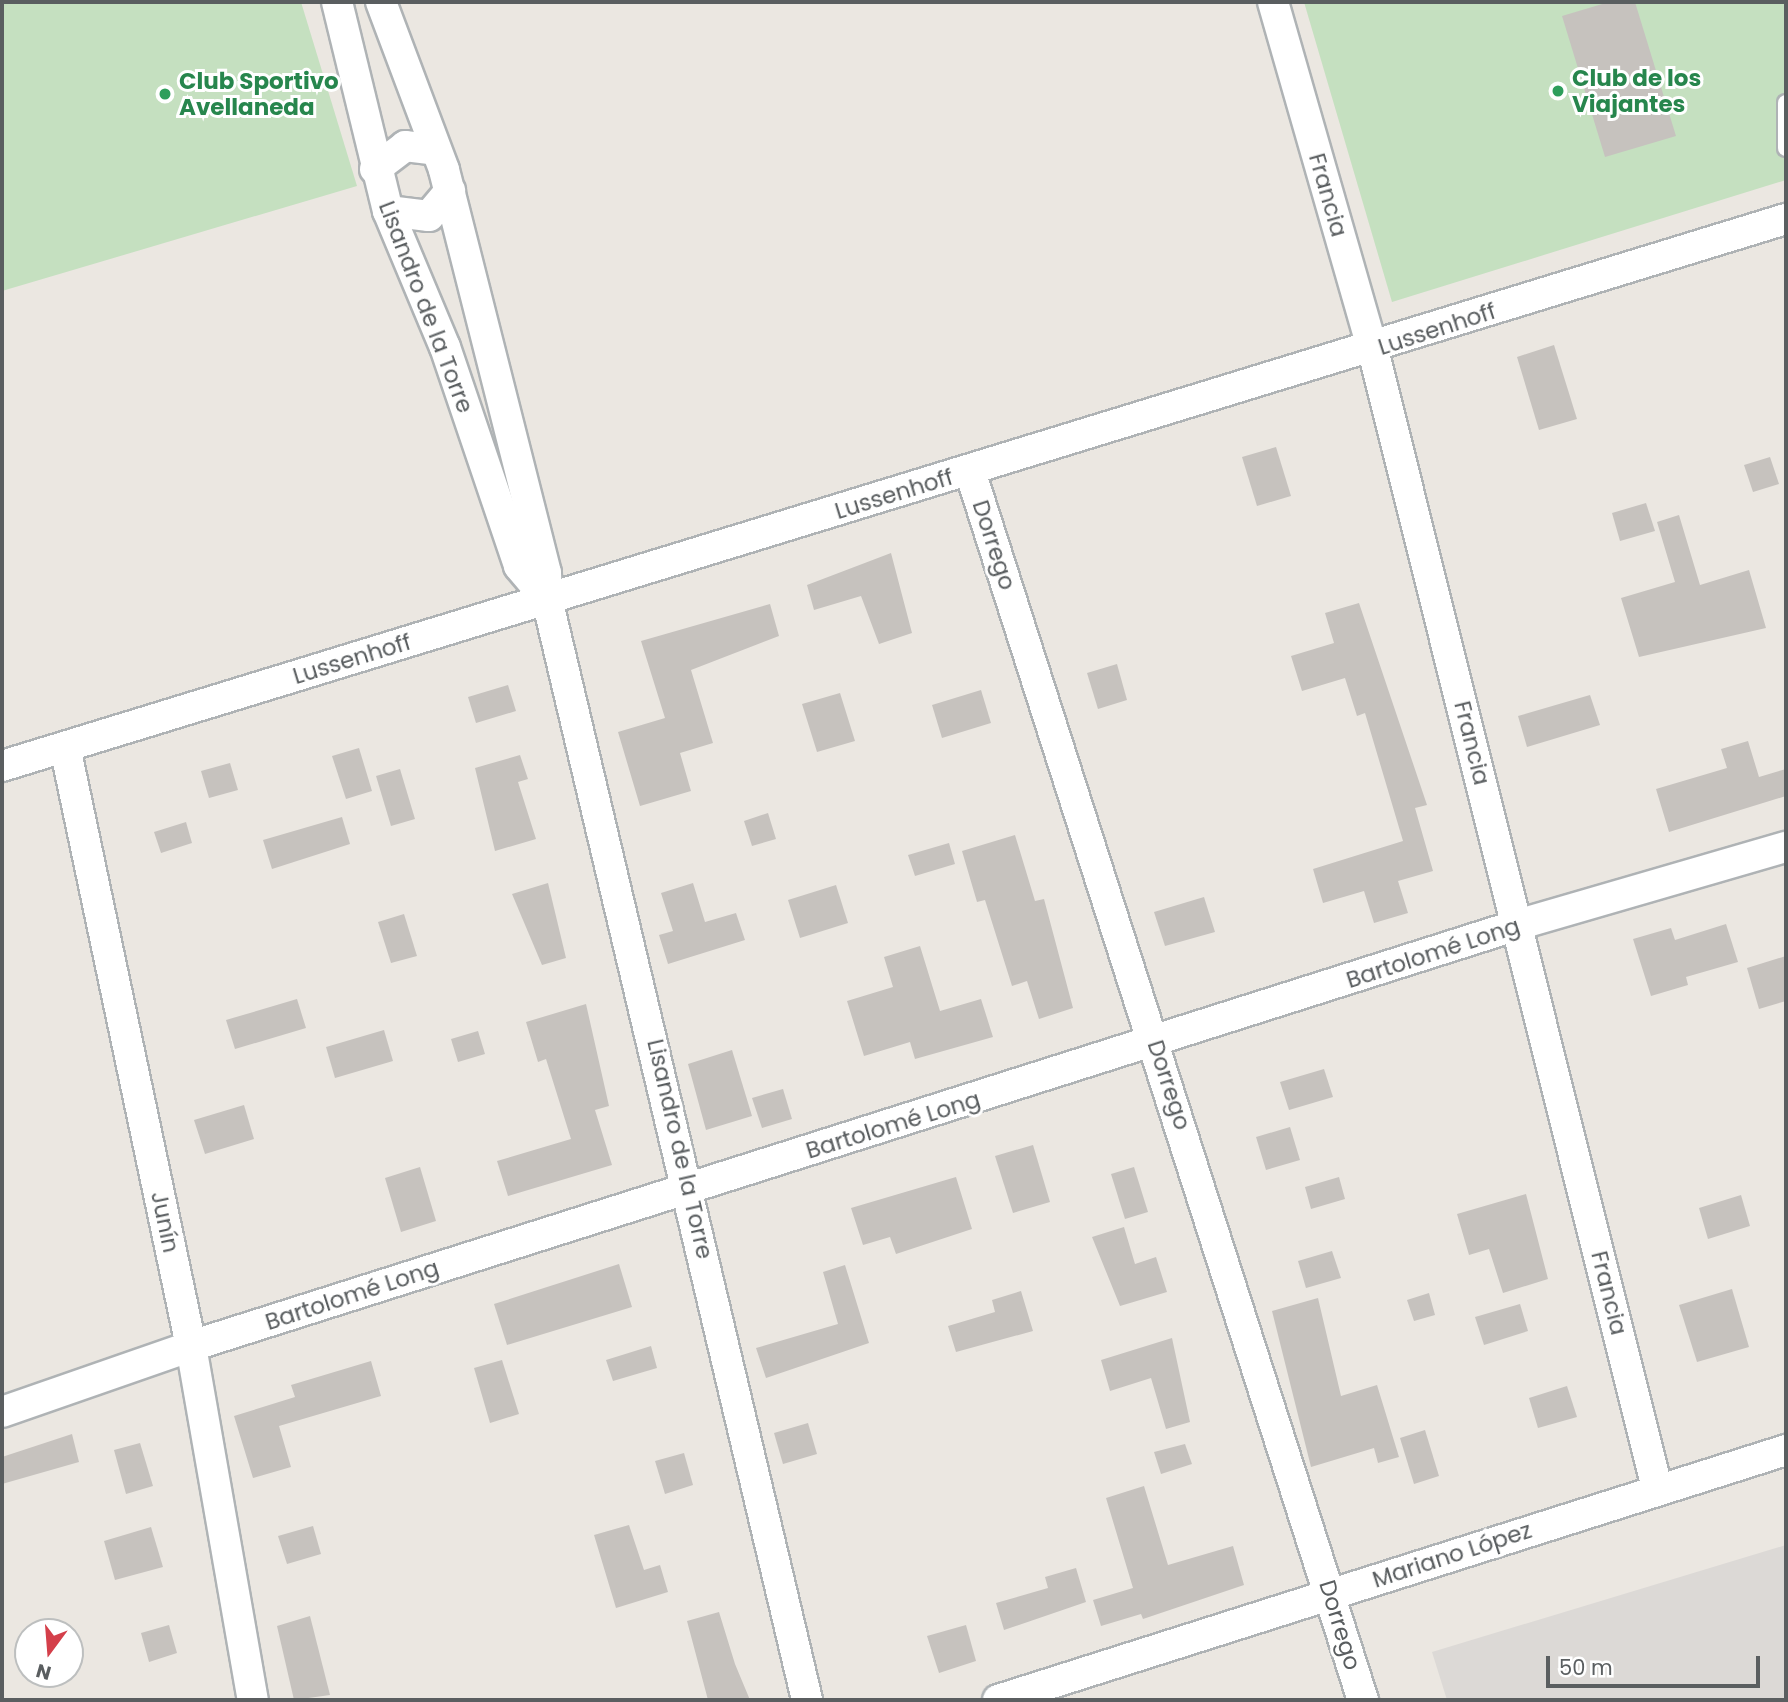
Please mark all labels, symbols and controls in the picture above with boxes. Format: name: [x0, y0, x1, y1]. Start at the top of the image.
place label: Club de los Viajantes: [1572, 64, 1701, 118]
place label: Club Sportivo Avellaneda: [179, 67, 339, 121]
marker: Club de los Viajantes: [1550, 83, 1566, 99]
marker: Club Sportivo Avellaneda: [157, 86, 173, 102]
street label: Francia: [1303, 150, 1353, 240]
street label: Lisandro de la Torre: [373, 197, 479, 417]
street label: Lussenhoff: [1375, 297, 1499, 361]
street label: Lussenhoff: [832, 463, 956, 525]
street label: Dorrego: [967, 497, 1021, 593]
street label: Lussenhoff: [290, 628, 414, 690]
street label: Francia: [1448, 698, 1496, 788]
street label: Bartolomé Long: [1343, 912, 1523, 994]
street label: Lisandro de la Torre: [641, 1036, 719, 1262]
street label: Dorrego: [1142, 1037, 1196, 1133]
street label: Bartolomé Long: [803, 1085, 983, 1165]
street label: Junín: [145, 1189, 185, 1255]
street label: Francia: [1585, 1248, 1633, 1338]
street label: Bartolomé Long: [262, 1254, 442, 1336]
street label: Mariano López: [1369, 1516, 1535, 1594]
street label: Dorrego: [1313, 1577, 1367, 1673]
north arrow: [14, 1618, 84, 1688]
scale bar: [1550, 1642, 1764, 1686]
text: 50 m: [1559, 1653, 1613, 1682]
text: N: [33, 1657, 54, 1687]

